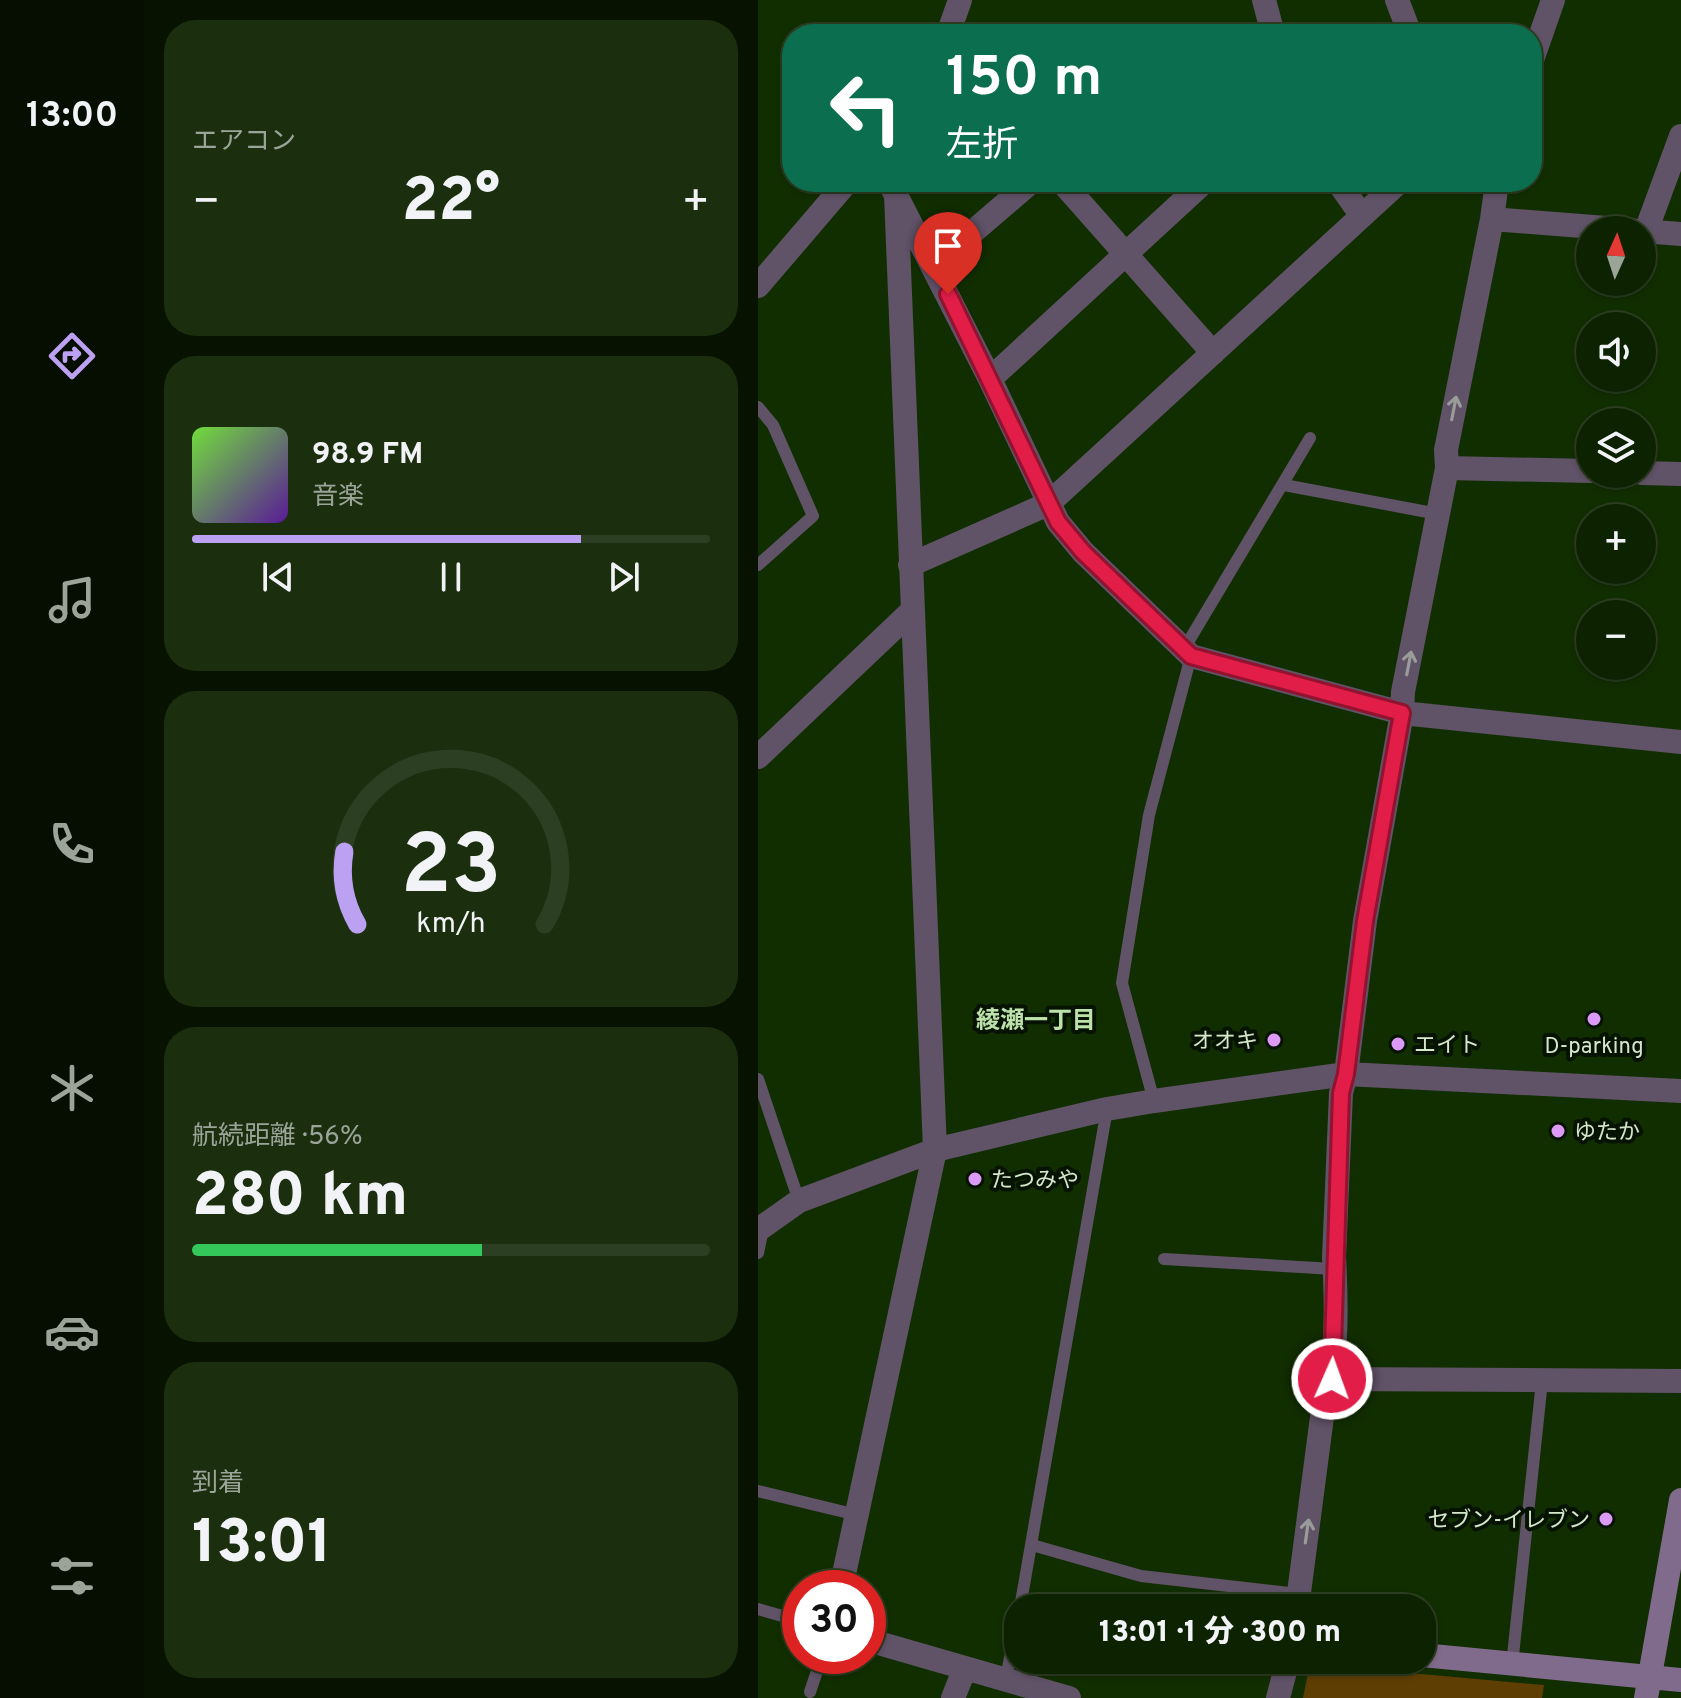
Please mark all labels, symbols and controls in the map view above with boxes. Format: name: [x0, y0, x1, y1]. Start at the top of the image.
text: 150 m: [946, 45, 1102, 115]
icon: left: [814, 56, 918, 160]
text: 13:00: [26, 94, 118, 140]
text: 左折: [946, 124, 1018, 170]
text: エアコン: [192, 126, 296, 159]
text: 22°: [402, 166, 500, 242]
text: −: [192, 176, 220, 232]
text: +: [682, 176, 710, 232]
pin: [914, 212, 982, 294]
north arrow: [1576, 216, 1656, 296]
map controls: [1576, 216, 1656, 680]
icon: arrive: [926, 224, 970, 268]
button: sound: [1576, 312, 1656, 392]
icon: directions: [44, 328, 100, 384]
one-way arrow: [1448, 396, 1463, 421]
button: layers: [1576, 408, 1656, 488]
text: 98.9 FM: [312, 437, 423, 474]
text: 音楽: [312, 481, 364, 514]
button: +: [1576, 504, 1656, 584]
icon: previous: [256, 555, 300, 599]
icon: pause: [429, 555, 473, 599]
icon: next: [602, 555, 646, 599]
icon: music: [44, 572, 100, 628]
button: −: [1576, 600, 1656, 680]
one-way arrow: [1402, 651, 1417, 677]
icon: phone: [44, 816, 100, 872]
text: 23: [401, 818, 501, 923]
text: km/h: [416, 907, 486, 943]
district label: 綾瀬一丁目: [976, 1007, 1096, 1037]
marker: D-parking: [1585, 1010, 1603, 1028]
place label: オオキ: [1192, 1029, 1258, 1056]
marker: オオキ: [1265, 1031, 1283, 1049]
place label: エイト: [1414, 1033, 1480, 1060]
place label: D-parking: [1544, 1034, 1644, 1061]
marker: エイト: [1389, 1035, 1407, 1053]
icon: climate: [44, 1060, 100, 1116]
place label: ゆたか: [1574, 1120, 1640, 1147]
text: 航続距離 · 56%: [192, 1121, 363, 1154]
marker: ゆたか: [1549, 1122, 1567, 1140]
text: 280 km: [192, 1161, 408, 1237]
place label: たつみや: [991, 1168, 1079, 1195]
marker: たつみや: [966, 1170, 984, 1188]
icon: car: [44, 1304, 100, 1360]
position arrow: [1290, 1337, 1374, 1421]
text: 到着: [192, 1468, 244, 1501]
text: 13:01: [192, 1508, 332, 1584]
place label: セブン-イレブン: [1427, 1508, 1590, 1535]
marker: セブン-イレブン: [1597, 1510, 1615, 1528]
one-way arrow: [1300, 1519, 1315, 1544]
icon: filters: [44, 1548, 100, 1604]
speed limit sign: 30: [782, 1570, 886, 1674]
text: 13:01 · 1 分 · 300 m: [1099, 1615, 1341, 1652]

